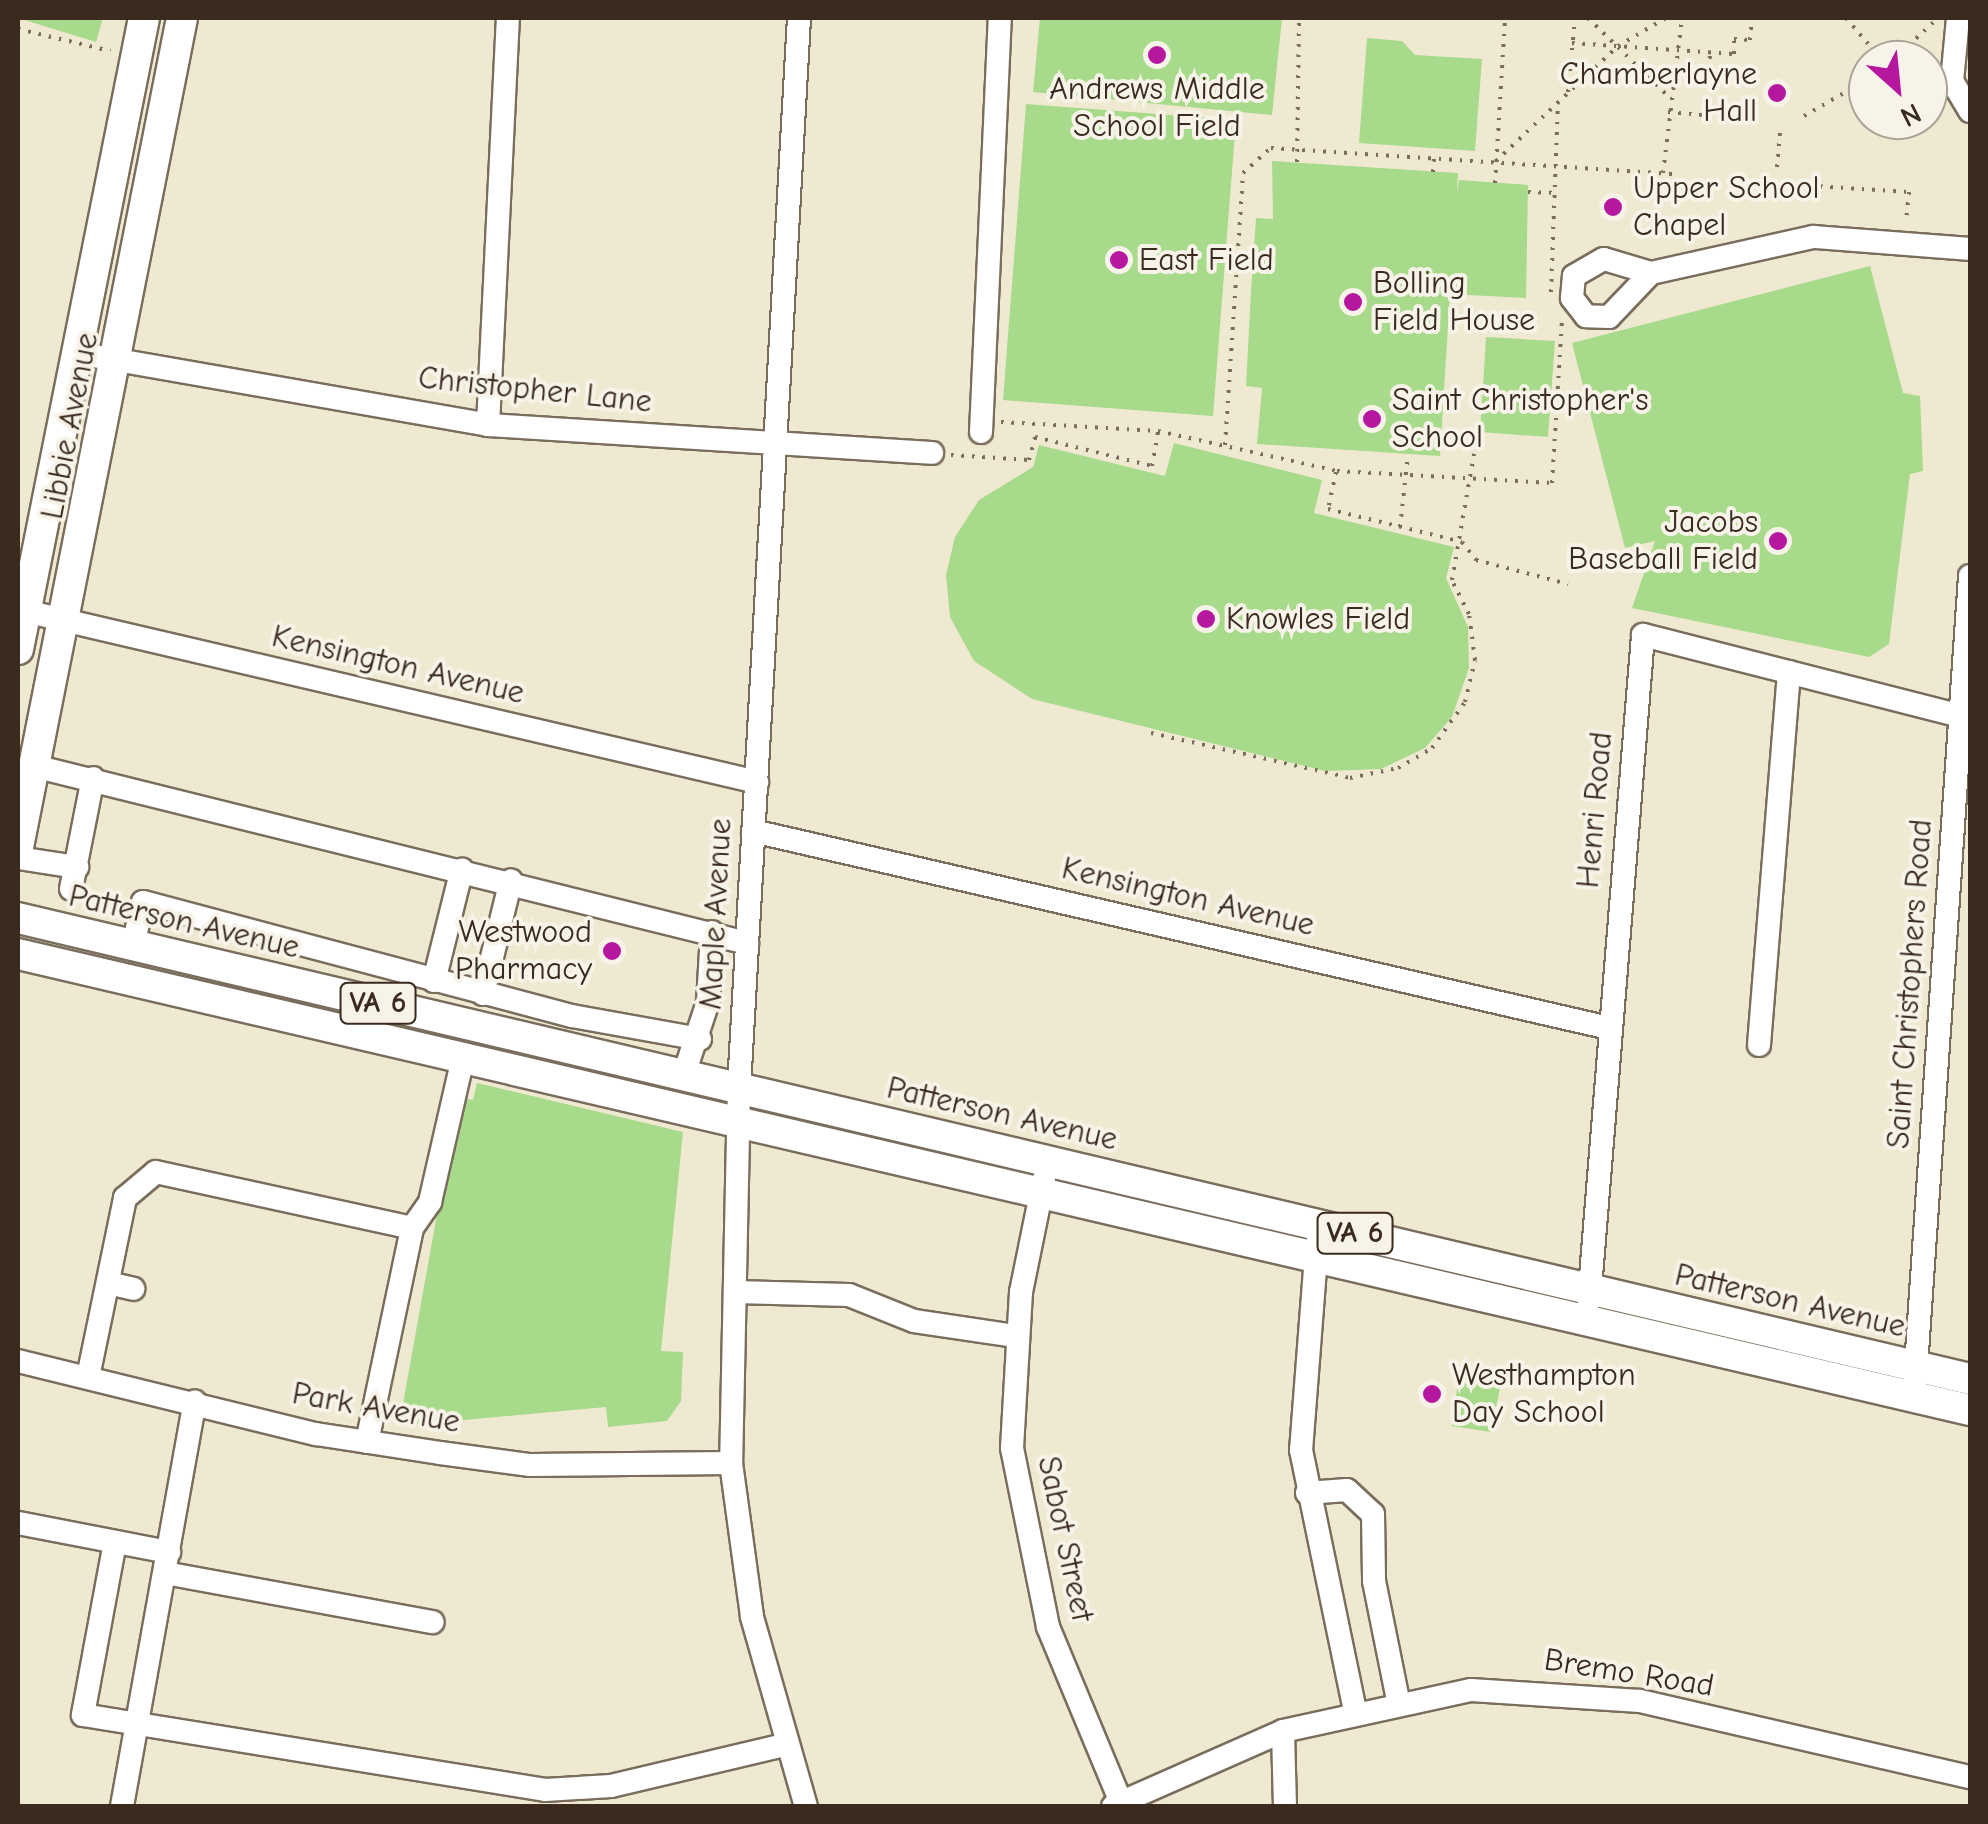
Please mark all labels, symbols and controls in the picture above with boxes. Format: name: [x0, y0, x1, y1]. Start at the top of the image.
north arrow: [1848, 40, 1948, 140]
marker: Andrews Middle School Field: [1146, 44, 1168, 66]
place label: Chamberlayne Hall: [1560, 56, 1757, 131]
place label: Andrews Middle School Field: [1049, 71, 1265, 146]
marker: Chamberlayne Hall: [1766, 82, 1788, 104]
text: N: [1895, 97, 1926, 133]
place label: Upper School Chapel: [1633, 170, 1820, 245]
marker: Upper School Chapel: [1602, 196, 1624, 218]
place label: East Field: [1139, 241, 1274, 279]
marker: East Field: [1108, 249, 1130, 271]
place label: Bolling Field House: [1373, 265, 1535, 340]
marker: Bolling Field House: [1342, 291, 1364, 313]
street label: Libbie Avenue: [33, 330, 107, 522]
street label: Christopher Lane: [416, 359, 654, 421]
place label: Saint Christopher's School: [1392, 382, 1649, 457]
marker: Saint Christopher's School: [1361, 408, 1383, 430]
place label: Jacobs Baseball Field: [1568, 504, 1758, 579]
marker: Jacobs Baseball Field: [1767, 530, 1789, 552]
place label: Knowles Field: [1226, 600, 1410, 638]
marker: Knowles Field: [1195, 608, 1217, 630]
street label: Kensington Avenue: [268, 617, 528, 713]
street label: Henri Road: [1569, 730, 1621, 890]
street label: Maple Avenue: [692, 817, 740, 1011]
street label: Saint Christophers Road: [1879, 818, 1941, 1150]
street label: Kensington Avenue: [1058, 849, 1318, 945]
street label: Patterson Avenue: [65, 877, 303, 967]
place label: Westwood Pharmacy: [455, 914, 592, 989]
marker: Westwood Pharmacy: [601, 940, 623, 962]
road number: VA 6: [338, 978, 418, 1028]
street label: Patterson Avenue: [883, 1069, 1121, 1159]
road number: VA 6: [1315, 1208, 1395, 1258]
street label: Patterson Avenue: [1671, 1256, 1909, 1346]
place label: Westhampton Day School: [1452, 1357, 1636, 1432]
street label: Park Avenue: [289, 1374, 463, 1442]
marker: Westhampton Day School: [1421, 1383, 1443, 1405]
street label: Sabot Street: [1029, 1453, 1101, 1625]
street label: Bremo Road: [1541, 1641, 1717, 1705]

